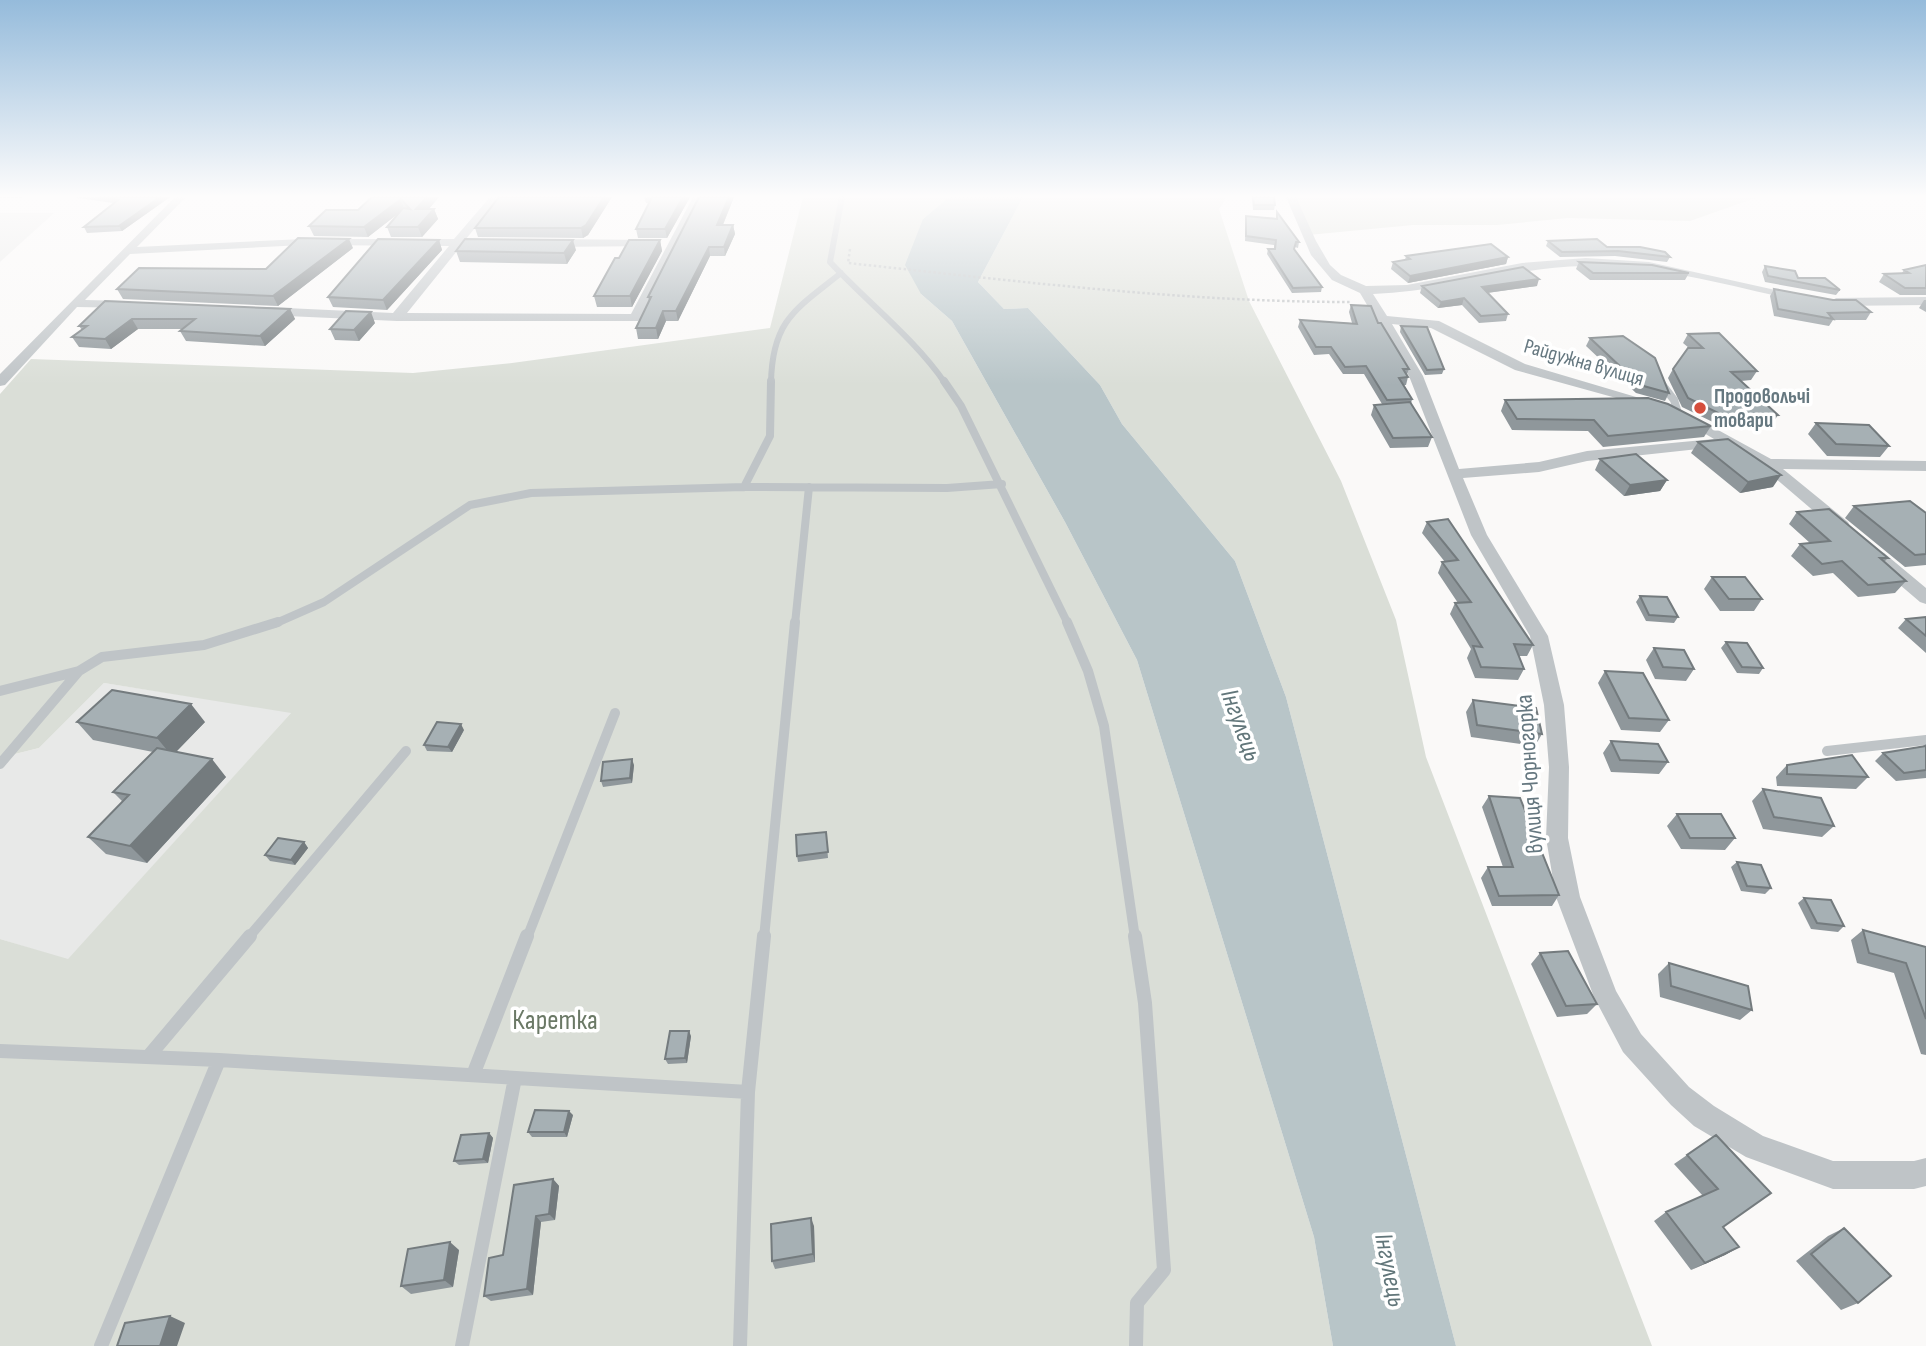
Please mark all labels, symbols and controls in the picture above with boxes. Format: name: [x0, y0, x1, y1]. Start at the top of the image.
street label: Райдужна вулиця: [1521, 333, 1647, 392]
place label: Продовольчі товари: [1714, 384, 1810, 433]
marker: Продовольчі товари: [1692, 400, 1708, 416]
water label: Інгулець: [1213, 685, 1268, 766]
street label: вулиця Чорногорка: [1509, 693, 1550, 854]
park label: Каретка: [512, 1004, 598, 1037]
water label: Інгулець: [1367, 1231, 1412, 1310]

